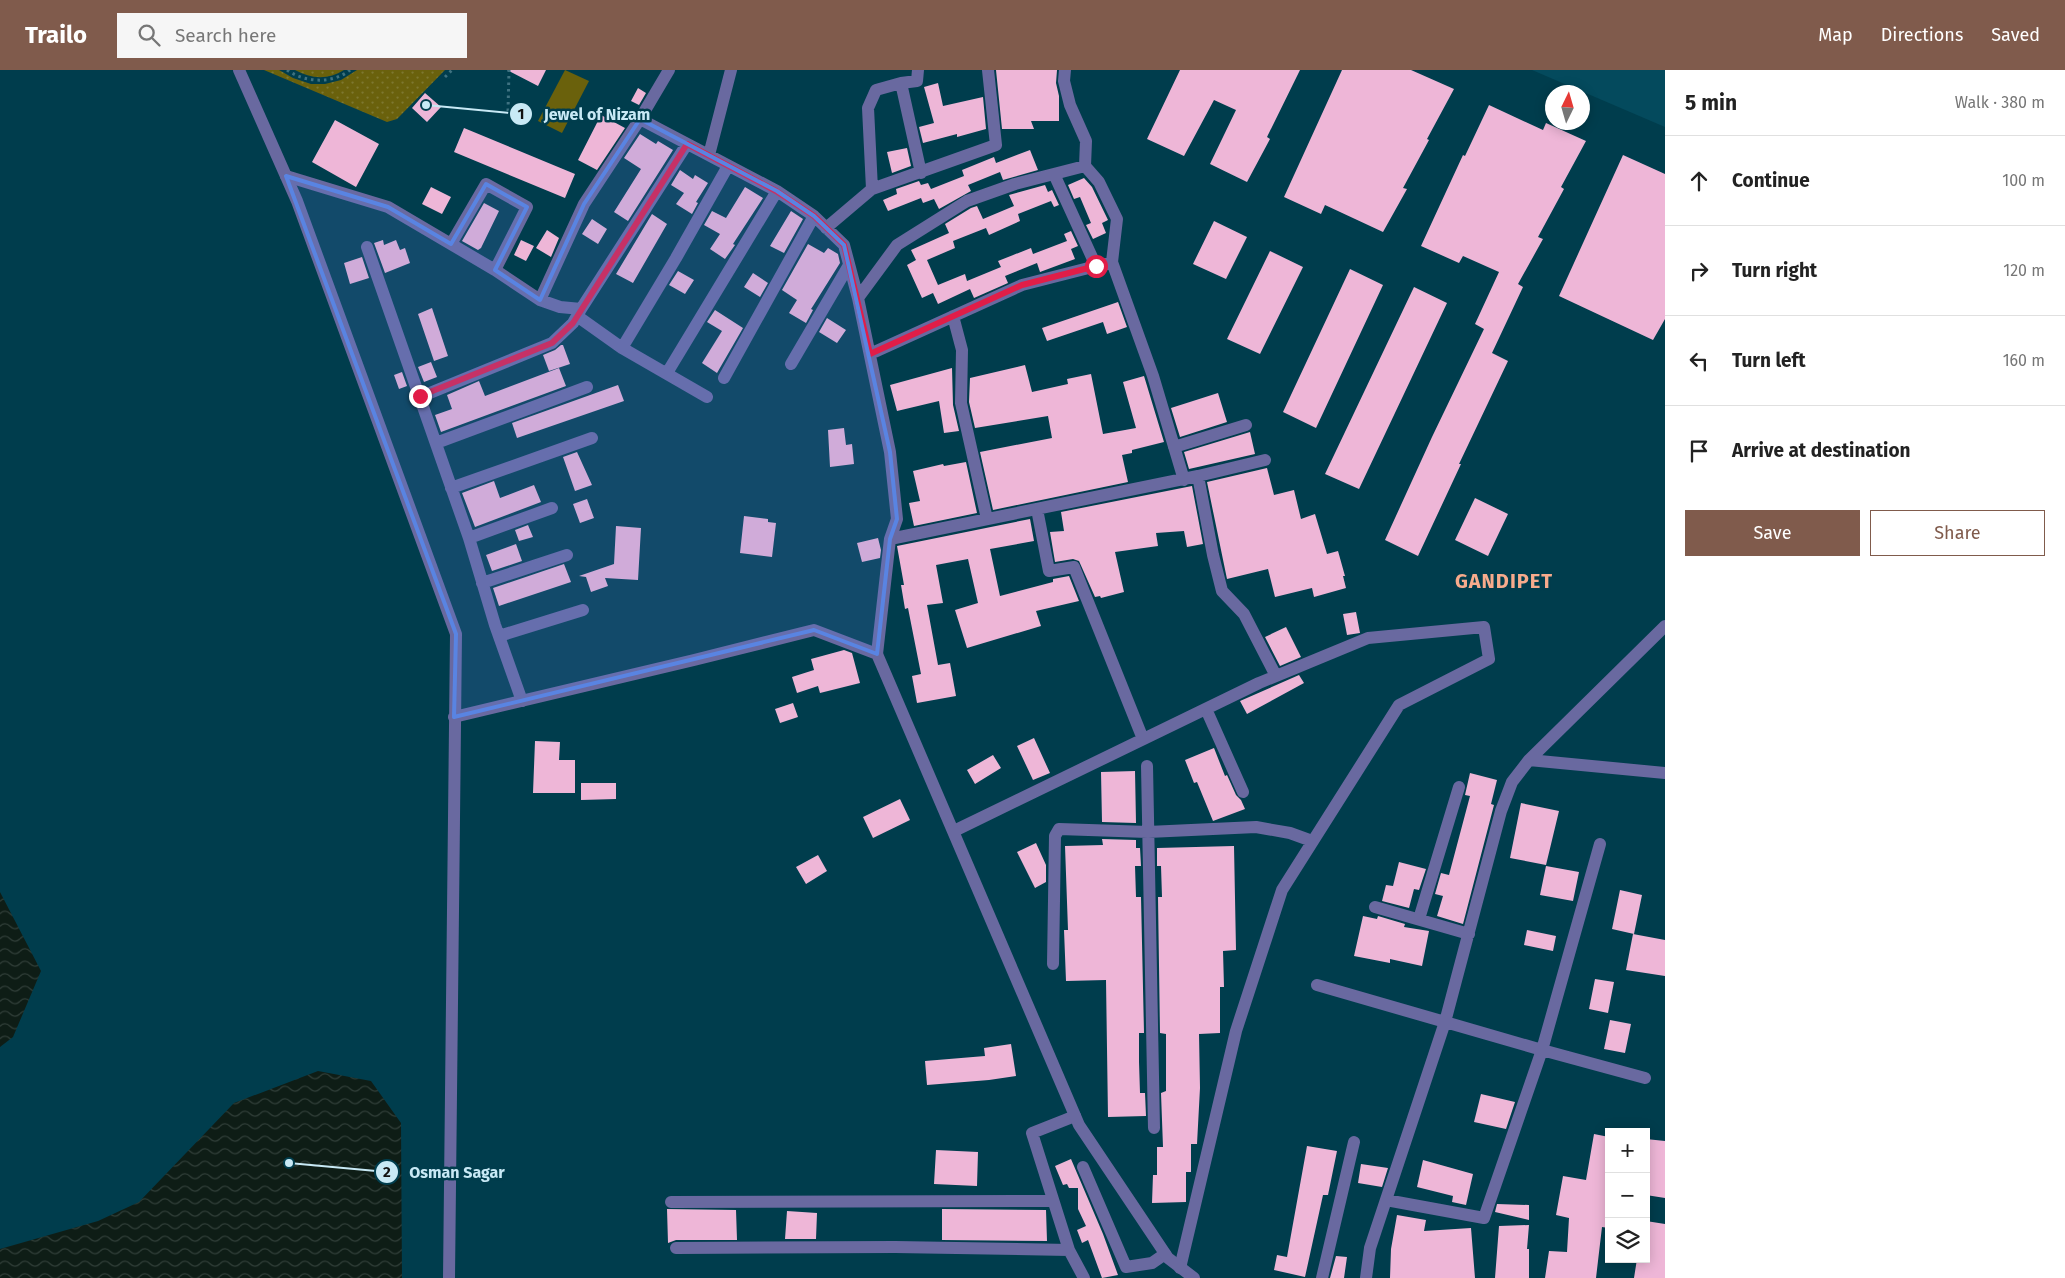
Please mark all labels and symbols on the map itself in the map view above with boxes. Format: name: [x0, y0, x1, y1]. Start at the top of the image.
north arrow: [1545, 85, 1590, 130]
callout: Jewel of Nizam: [508, 99, 660, 130]
text: 1: [518, 105, 524, 123]
text: Jewel of Nizam: [543, 105, 650, 124]
route start: [1085, 255, 1108, 278]
route end: [409, 385, 432, 408]
district label: GANDIPET: [1455, 569, 1553, 593]
callout: Osman Sagar: [374, 1157, 515, 1188]
text: 2: [383, 1163, 391, 1181]
text: Osman Sagar: [409, 1163, 505, 1182]

